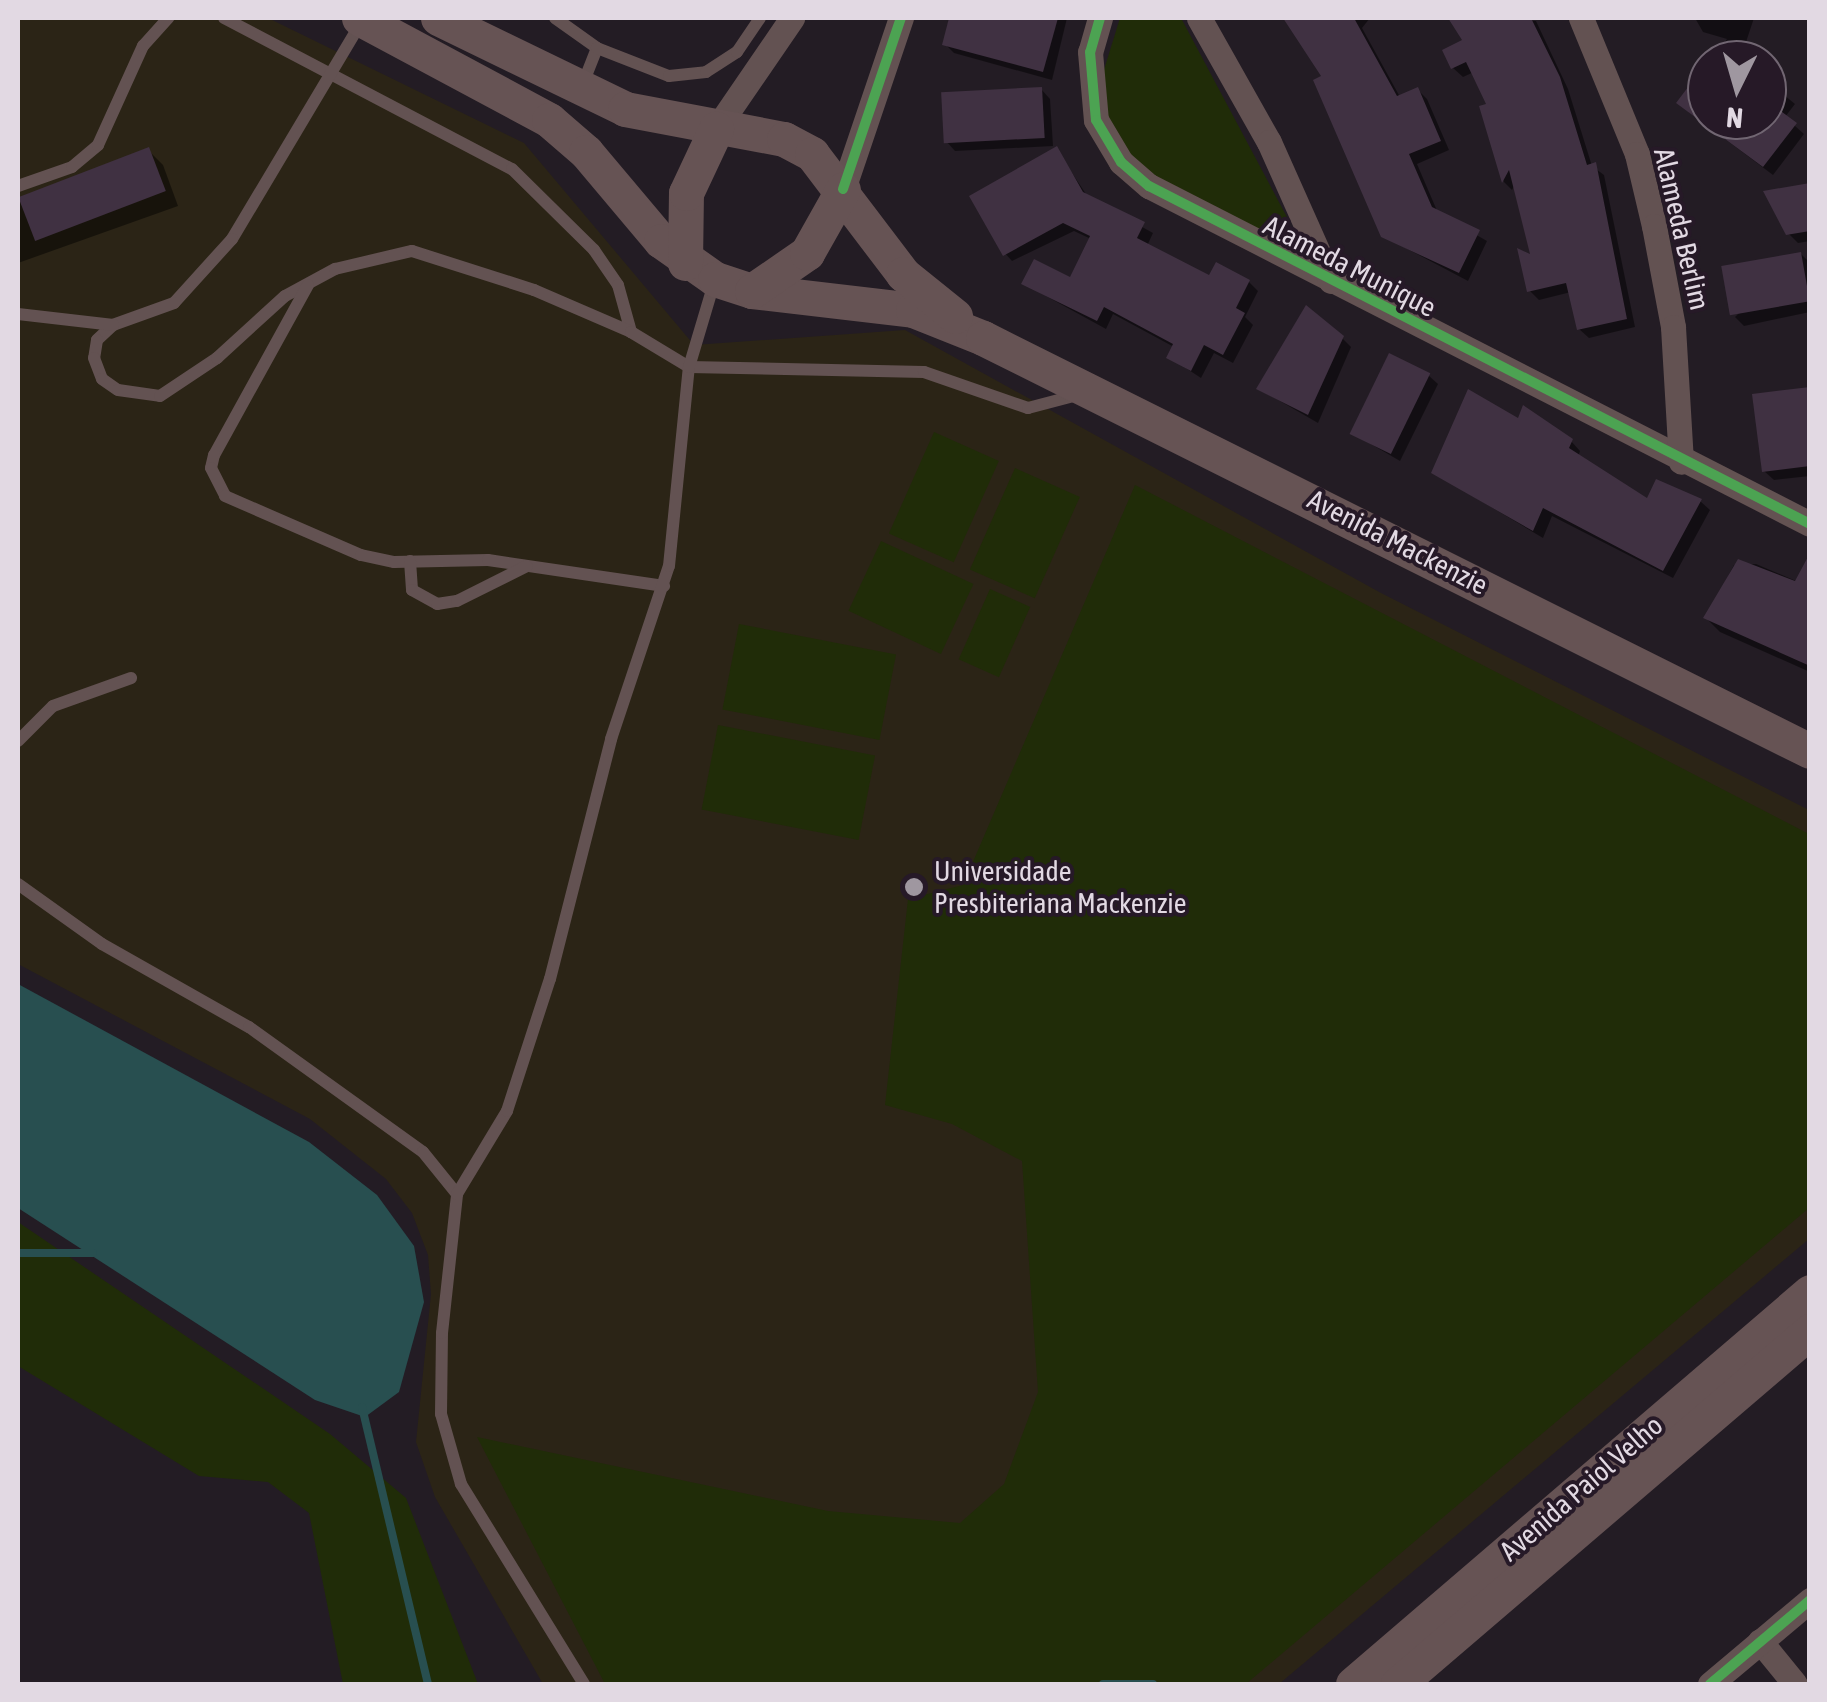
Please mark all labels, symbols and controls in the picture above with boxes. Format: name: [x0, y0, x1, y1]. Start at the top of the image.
north arrow: [1687, 40, 1787, 140]
text: N: [1725, 101, 1744, 135]
street label: Alameda Berlim: [1647, 145, 1717, 313]
street label: Alameda Munique: [1258, 208, 1442, 324]
street label: Avenida Mackenzie: [1302, 482, 1494, 602]
place label: Universidade Presbiteriana Mackenzie: [934, 854, 1186, 920]
marker: Universidade Presbiteriana Mackenzie: [903, 876, 925, 898]
street label: Avenida Paiol Velho: [1493, 1408, 1669, 1568]

